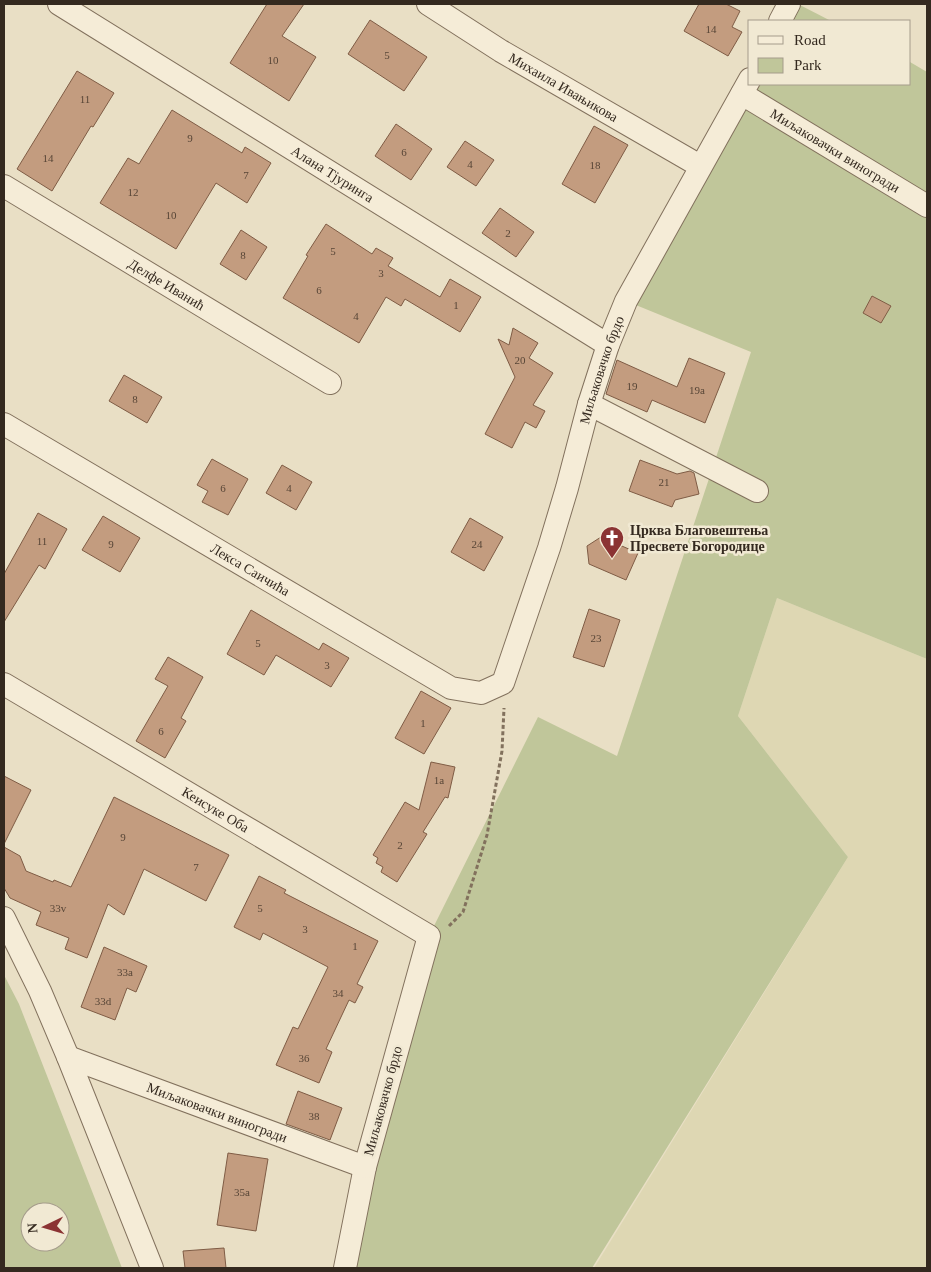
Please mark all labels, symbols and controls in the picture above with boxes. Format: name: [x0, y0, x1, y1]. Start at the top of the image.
legend: [748, 20, 911, 85]
house number: 14: [706, 23, 717, 35]
text: Road: [794, 32, 826, 48]
house number: 5: [384, 49, 390, 61]
street label: Михаила Ивањикова: [506, 50, 621, 125]
house number: 10: [268, 54, 279, 66]
text: Park: [794, 57, 822, 73]
house number: 11: [80, 93, 90, 105]
street label: Миљаковачки виногради: [768, 106, 903, 196]
house number: 9: [187, 132, 193, 144]
street label: Алана Тјуринга: [289, 143, 377, 205]
house number: 6: [401, 146, 407, 158]
house number: 14: [43, 152, 54, 164]
house number: 4: [467, 158, 473, 170]
house number: 18: [590, 159, 601, 171]
house number: 7: [243, 169, 249, 181]
house number: 12: [128, 186, 139, 198]
house number: 10: [166, 209, 177, 221]
house number: 2: [505, 227, 511, 239]
house number: 5: [330, 245, 336, 257]
house number: 8: [240, 249, 246, 261]
street label: Делфе Иванић: [126, 255, 208, 313]
house number: 3: [378, 267, 384, 279]
house number: 6: [316, 284, 322, 296]
house number: 1: [453, 299, 459, 311]
house number: 4: [353, 310, 359, 322]
street label: Миљаковачко брдо: [577, 314, 627, 426]
house number: 20: [515, 354, 526, 366]
house number: 19: [627, 380, 638, 392]
house number: 19a: [689, 384, 705, 396]
house number: 8: [132, 393, 138, 405]
house number: 21: [659, 476, 670, 488]
house number: 6: [220, 482, 226, 494]
house number: 4: [286, 482, 292, 494]
place label: Црква Благовештења Пресвете Богородице: [630, 523, 768, 554]
church icon: Црква Благовештења Пресвете Богородице: [599, 525, 625, 559]
house number: 11: [37, 535, 47, 547]
house number: 9: [108, 538, 114, 550]
house number: 24: [472, 538, 483, 550]
street label: Лекса Саичића: [208, 540, 293, 599]
house number: 23: [591, 632, 602, 644]
house number: 5: [255, 637, 261, 649]
house number: 3: [324, 659, 330, 671]
house number: 1: [420, 717, 426, 729]
house number: 6: [158, 725, 164, 737]
house number: 1a: [434, 774, 444, 786]
street label: Кеисуке Оба: [179, 784, 252, 835]
house number: 9: [120, 831, 126, 843]
house number: 2: [397, 839, 403, 851]
house number: 7: [193, 861, 199, 873]
house number: 33v: [50, 902, 67, 914]
house number: 5: [257, 902, 263, 914]
house number: 3: [302, 923, 308, 935]
house number: 1: [352, 940, 358, 952]
house number: 33a: [117, 966, 133, 978]
house number: 34: [333, 987, 344, 999]
house number: 33d: [95, 995, 112, 1007]
street label: Миљаковачко брдо: [361, 1044, 405, 1158]
house number: 36: [299, 1052, 310, 1064]
street label: Миљаковачки виногради: [145, 1079, 290, 1145]
house number: 38: [309, 1110, 320, 1122]
house number: 35a: [234, 1186, 250, 1198]
north arrow: [20, 1202, 70, 1252]
text: N: [25, 1222, 40, 1234]

